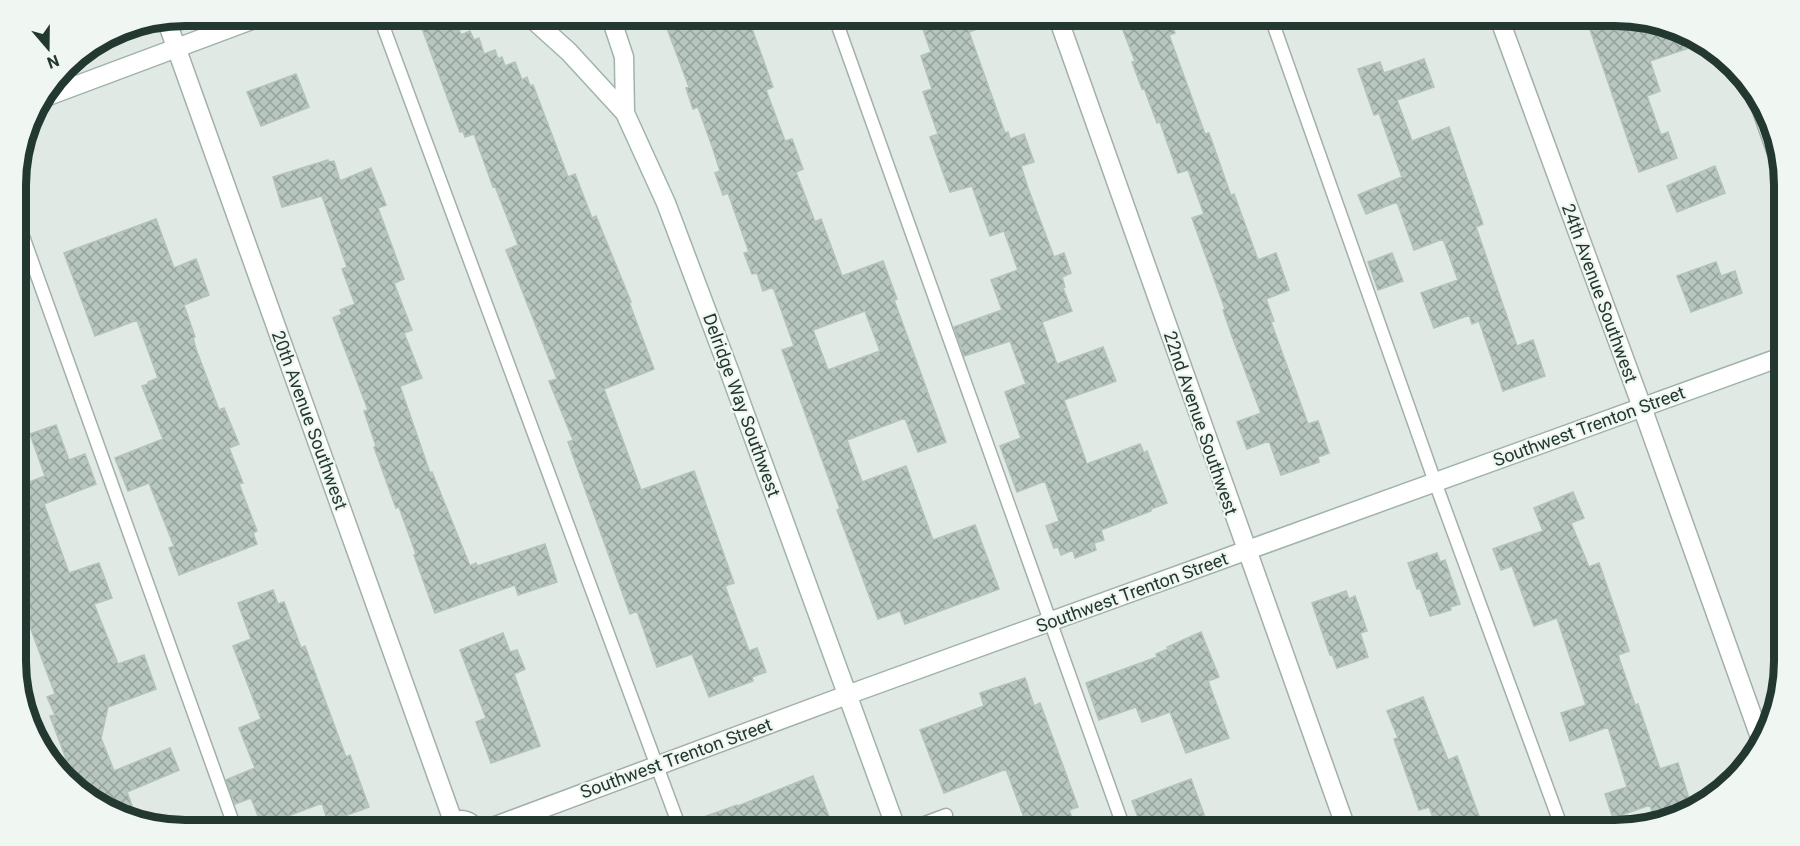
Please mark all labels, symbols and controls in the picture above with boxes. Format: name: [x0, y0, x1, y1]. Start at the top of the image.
north arrow: [18, 18, 78, 78]
text: N: [44, 51, 62, 72]
street label: 24th Avenue Southwest: [1558, 201, 1642, 385]
street label: Delridge Way Southwest: [699, 310, 785, 500]
street label: 20th Avenue Southwest: [268, 328, 352, 512]
street label: 22nd Avenue Southwest: [1160, 328, 1242, 518]
street label: Southwest Trenton Street: [1490, 381, 1688, 470]
street label: Southwest Trenton Street: [1033, 547, 1231, 636]
street label: Southwest Trenton Street: [577, 713, 775, 802]

